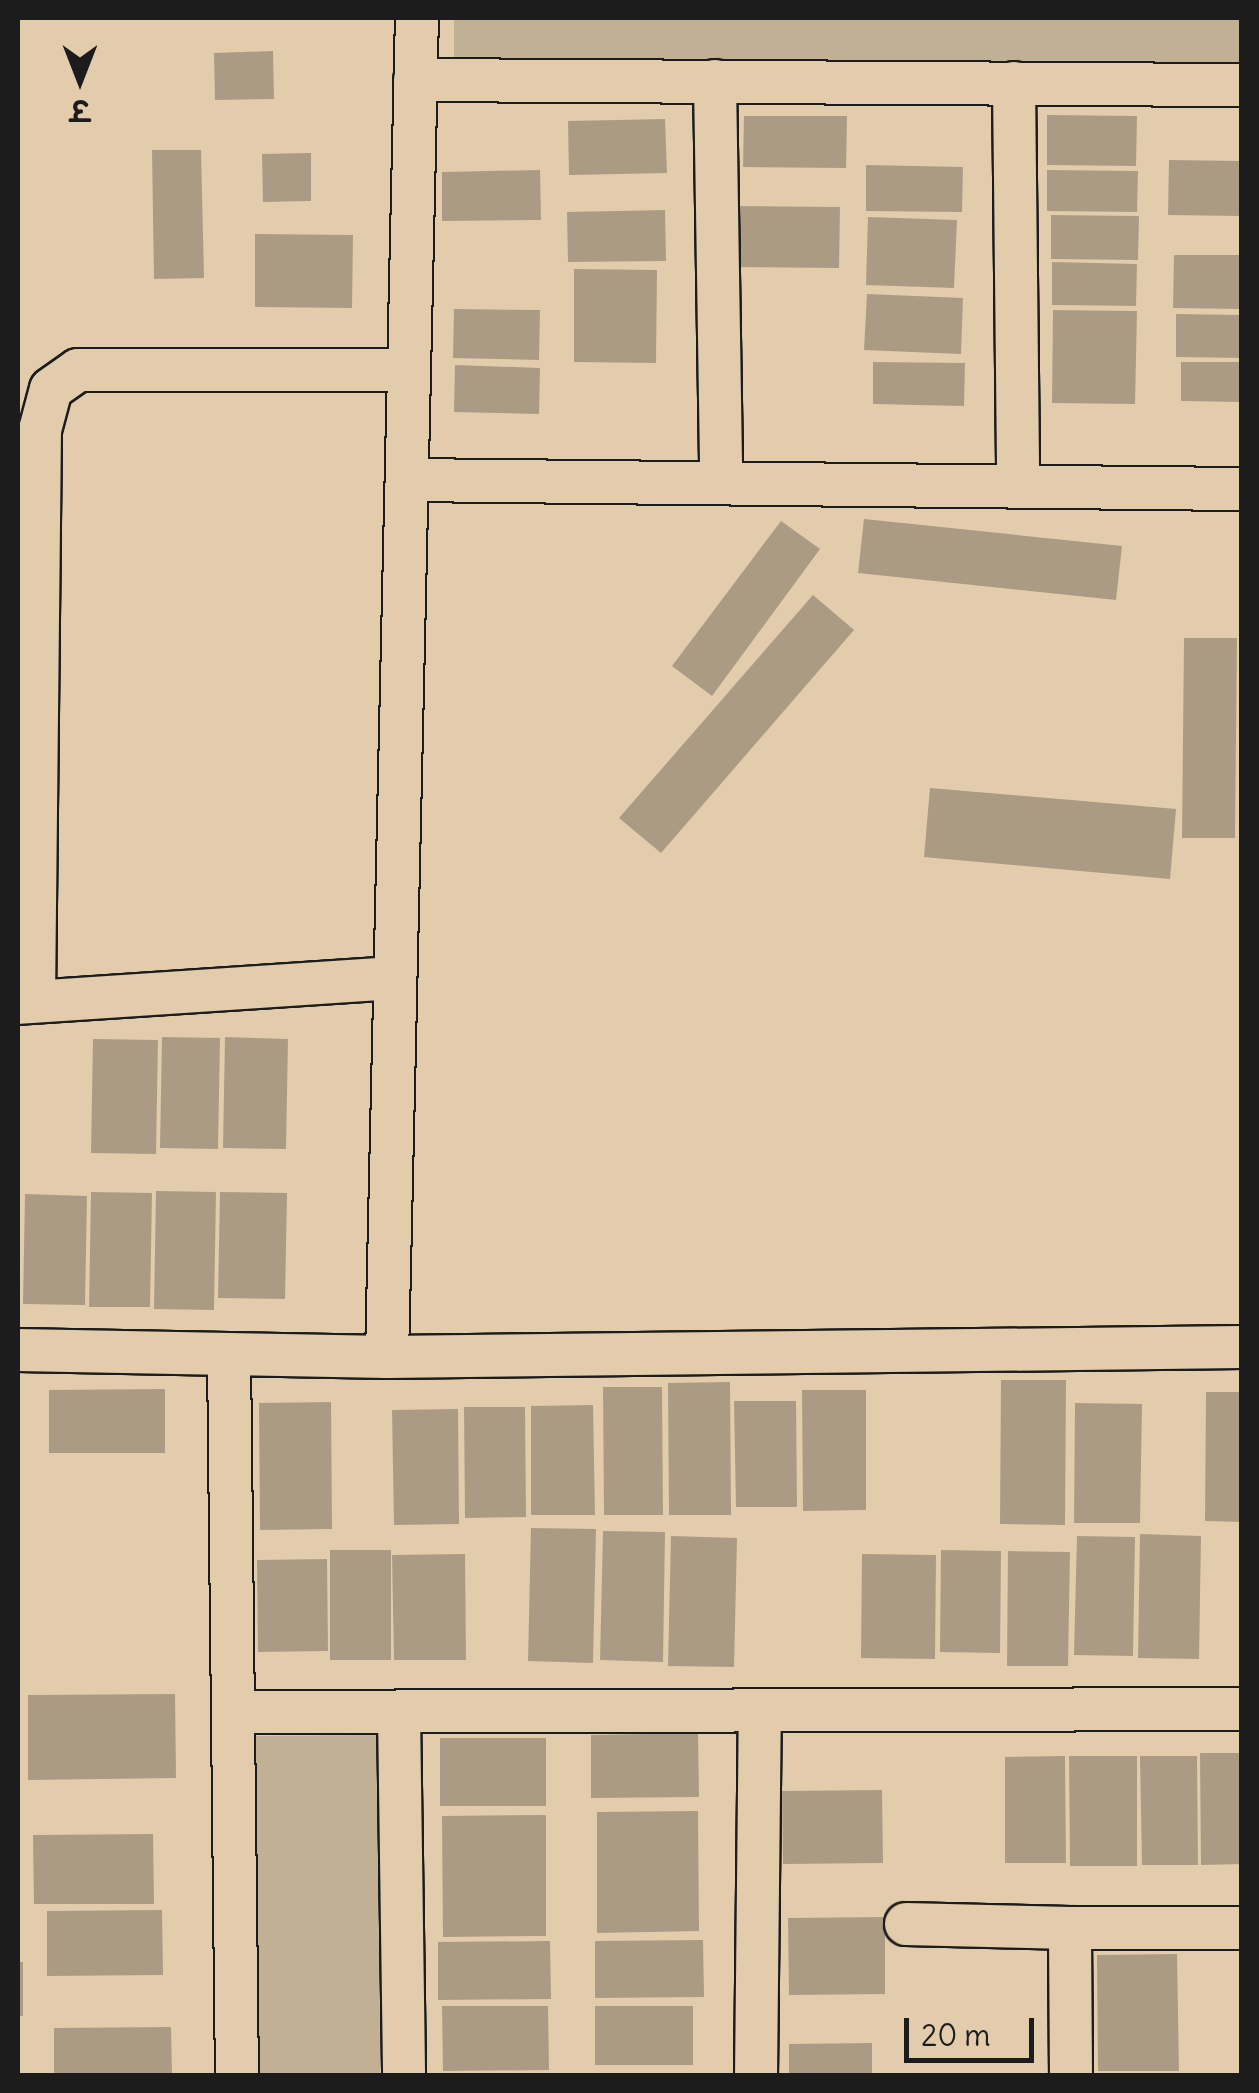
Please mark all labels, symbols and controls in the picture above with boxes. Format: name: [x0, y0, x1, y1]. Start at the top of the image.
north arrow: [30, 30, 130, 130]
text: उ: [71, 92, 89, 128]
scale bar: [909, 1998, 1039, 2060]
text: 20 m: [921, 2016, 991, 2054]

